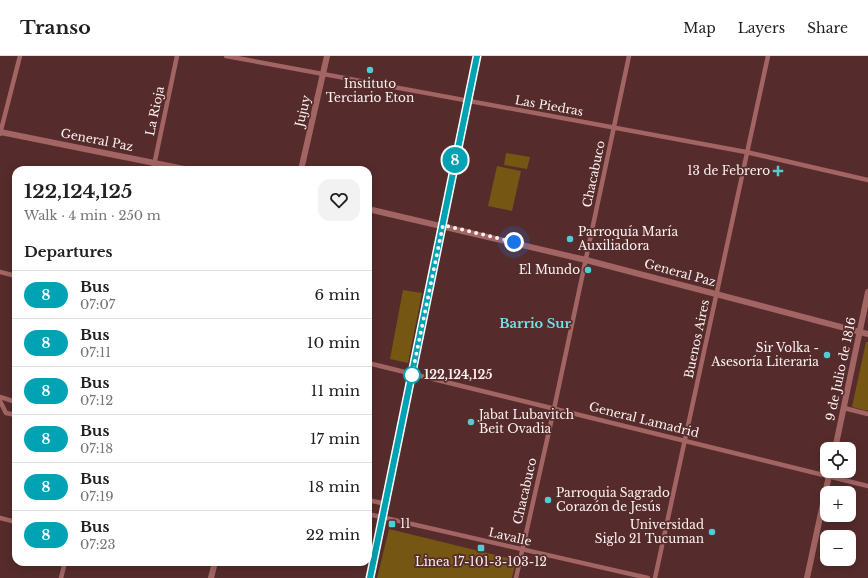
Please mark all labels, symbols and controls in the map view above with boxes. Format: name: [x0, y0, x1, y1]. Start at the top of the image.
text: Transo: [20, 16, 91, 39]
text: Map: [683, 19, 716, 37]
text: Layers: [738, 19, 785, 37]
text: Share: [807, 19, 848, 37]
marker: Instituto Terciario Eton: [365, 65, 375, 75]
place label: Instituto Terciario Eton: [326, 76, 414, 105]
street label: La Rioja: [142, 84, 167, 137]
street label: Las Piedras: [514, 92, 585, 119]
street label: Jujuy: [291, 93, 313, 130]
street label: General Paz: [60, 125, 135, 154]
street label: Chacabuco: [579, 139, 608, 209]
line badge: 8: [442, 147, 468, 173]
text: 8: [451, 151, 459, 169]
place label: 13 de Febrero: [687, 163, 770, 178]
marker: 13 de Febrero: [773, 166, 783, 176]
button: heart: [318, 179, 360, 221]
text: 122,124,125: [24, 180, 132, 203]
text: Walk · 4 min · 250 m: [24, 207, 161, 224]
place label: Parroquía María Auxiliadora: [577, 224, 678, 253]
your location: [504, 232, 524, 252]
marker: Parroquía María Auxiliadora: [565, 234, 575, 244]
text: Departures: [24, 242, 113, 261]
street label: General Paz: [643, 256, 718, 289]
place label: El Mundo: [519, 262, 580, 277]
marker: El Mundo: [583, 265, 593, 275]
text: Bus: [80, 277, 110, 296]
text: 6 min: [315, 285, 360, 304]
text: 8: [42, 286, 50, 304]
text: 07:07: [80, 296, 115, 313]
street label: Buenos Aires: [681, 298, 712, 380]
district label: Barrio Sur: [499, 315, 571, 332]
street label: 9 de Julio de 1816: [822, 315, 859, 422]
text: Bus: [80, 325, 110, 344]
text: 10 min: [307, 333, 360, 352]
text: 8: [42, 334, 50, 352]
place label: Sir Volka - Asesoría Literaria: [710, 340, 819, 369]
text: 07:11: [80, 344, 111, 361]
marker: Sir Volka - Asesoría Literaria: [822, 350, 832, 360]
marker: 122,124,125: [403, 366, 421, 384]
place label: 122,124,125: [424, 367, 492, 382]
text: Bus: [80, 373, 110, 392]
text: 11 min: [311, 381, 360, 400]
text: 8: [42, 382, 50, 400]
text: 07:12: [80, 392, 113, 409]
street label: General Lamadrid: [587, 399, 701, 440]
place label: Jabat Lubavitch Beit Ovadia: [477, 407, 574, 436]
marker: Jabat Lubavitch Beit Ovadia: [466, 417, 476, 427]
text: Bus: [80, 421, 110, 440]
text: 17 min: [310, 429, 360, 448]
text: 8: [42, 430, 50, 448]
text: 07:18: [80, 440, 113, 457]
map controls: [820, 442, 856, 566]
button: locate: [820, 442, 856, 478]
street label: Chacabuco: [510, 456, 539, 526]
text: Bus: [80, 469, 110, 488]
text: 18 min: [308, 477, 360, 496]
text: 8: [42, 478, 50, 496]
place label: Parroquia Sagrado Corazón de Jesús: [556, 485, 670, 514]
button: +: [820, 486, 856, 522]
text: 07:19: [80, 488, 114, 505]
marker: Parroquia Sagrado Corazón de Jesús: [543, 495, 553, 505]
place label: 11: [400, 516, 411, 531]
text: Bus: [80, 517, 110, 536]
place label: Universidad Siglo 21 Tucuman: [595, 517, 704, 546]
marker: 11: [387, 519, 397, 529]
street label: Lavalle: [487, 524, 533, 549]
text: 22 min: [306, 525, 360, 544]
text: 8: [42, 526, 50, 544]
marker: Universidad Siglo 21 Tucuman: [707, 527, 717, 537]
button: −: [820, 530, 856, 566]
text: 07:23: [80, 536, 116, 553]
marker: Linea 17-101-3-103-12: [476, 543, 486, 553]
place label: Linea 17-101-3-103-12: [415, 554, 547, 569]

